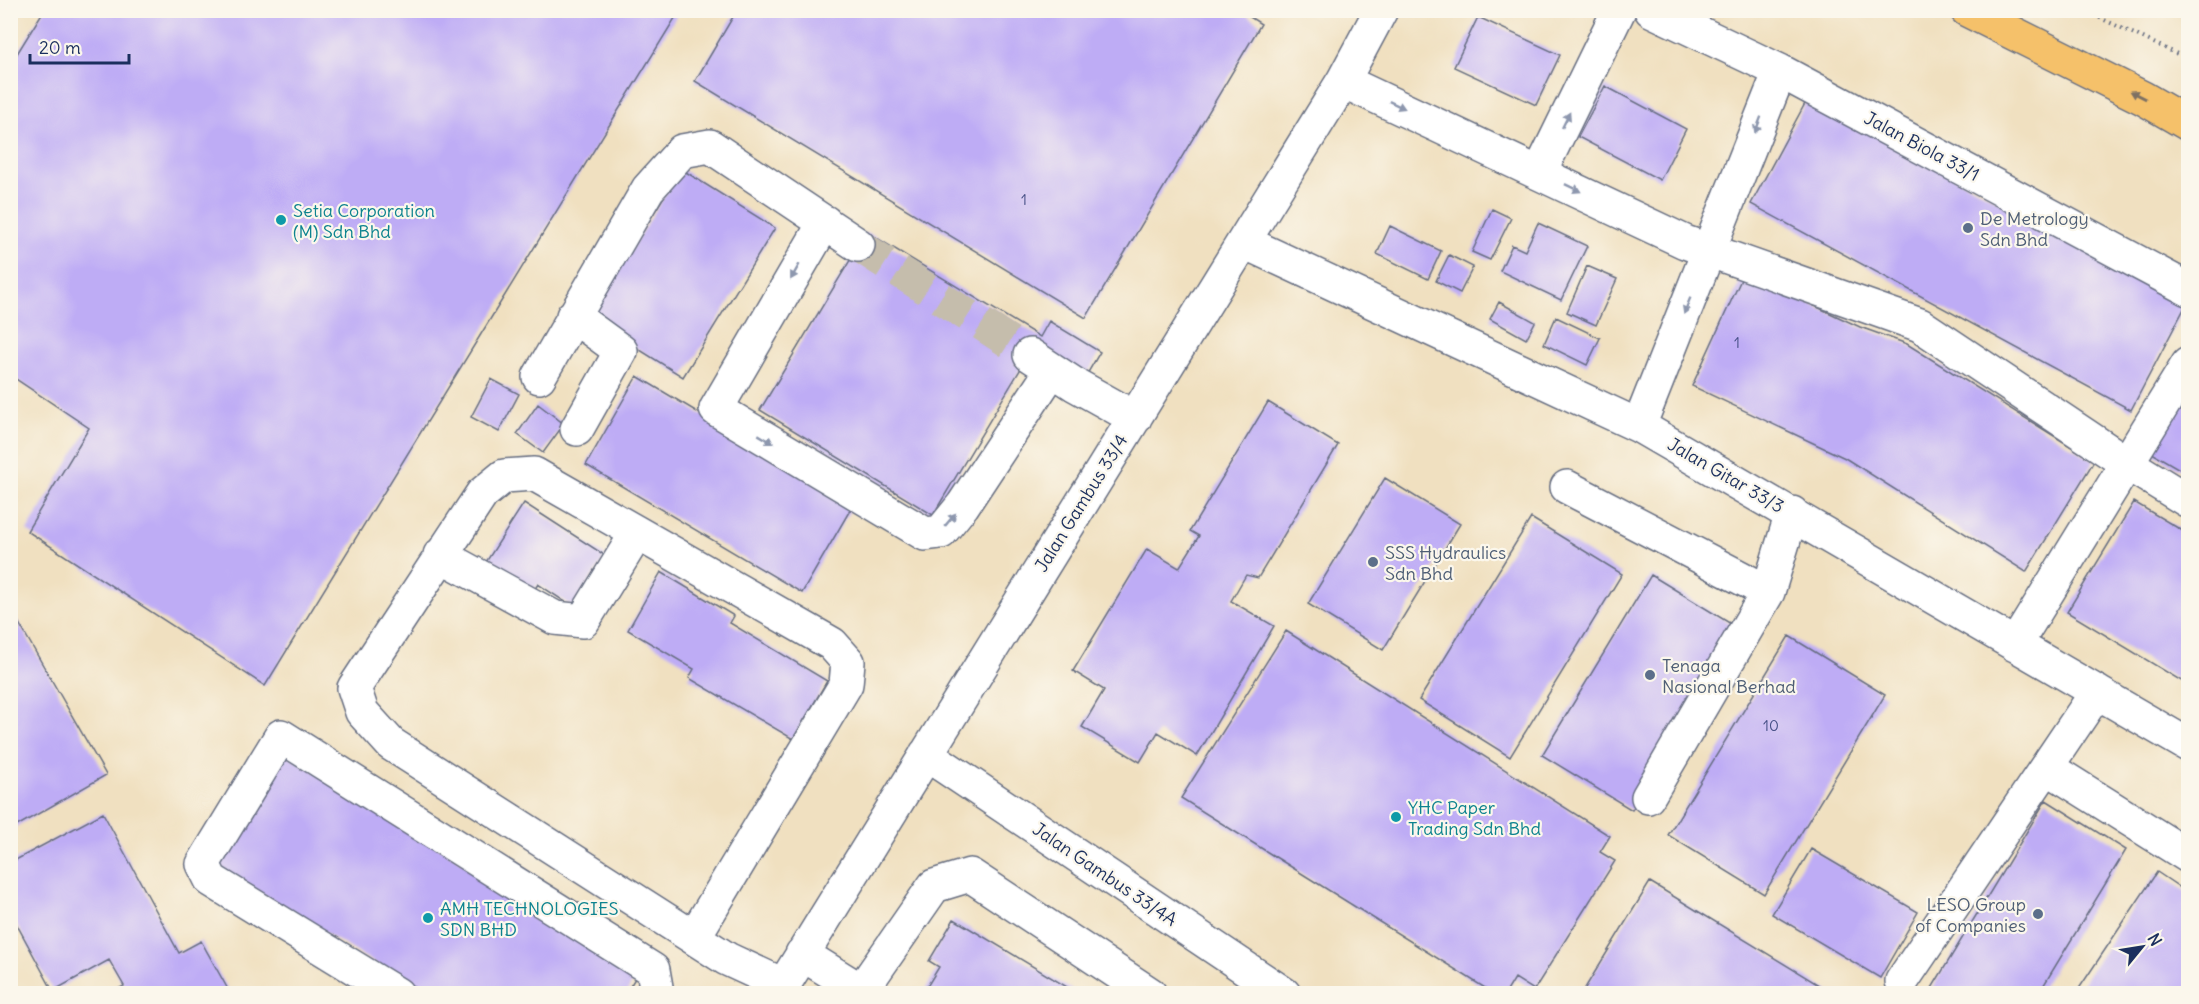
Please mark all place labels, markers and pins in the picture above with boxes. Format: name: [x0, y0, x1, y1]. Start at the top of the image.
place label: Setia Corporation (M) Sdn Bhd: [293, 199, 435, 243]
place label: De Metrology Sdn Bhd: [1980, 207, 2089, 251]
marker: Setia Corporation (M) Sdn Bhd: [274, 213, 288, 227]
marker: De Metrology Sdn Bhd: [1961, 221, 1975, 235]
place label: SSS Hydraulics Sdn Bhd: [1385, 541, 1506, 585]
marker: SSS Hydraulics Sdn Bhd: [1366, 555, 1380, 569]
place label: Tenaga Nasional Berhad: [1662, 654, 1796, 698]
marker: Tenaga Nasional Berhad: [1643, 668, 1657, 682]
place label: YHC Paper Trading Sdn Bhd: [1408, 796, 1541, 840]
marker: YHC Paper Trading Sdn Bhd: [1389, 810, 1403, 824]
place label: LESO Group of Companies: [1915, 893, 2026, 937]
place label: AMH TECHNOLOGIES SDN BHD: [440, 897, 618, 941]
marker: LESO Group of Companies: [2031, 907, 2045, 921]
marker: AMH TECHNOLOGIES SDN BHD: [421, 911, 435, 925]

